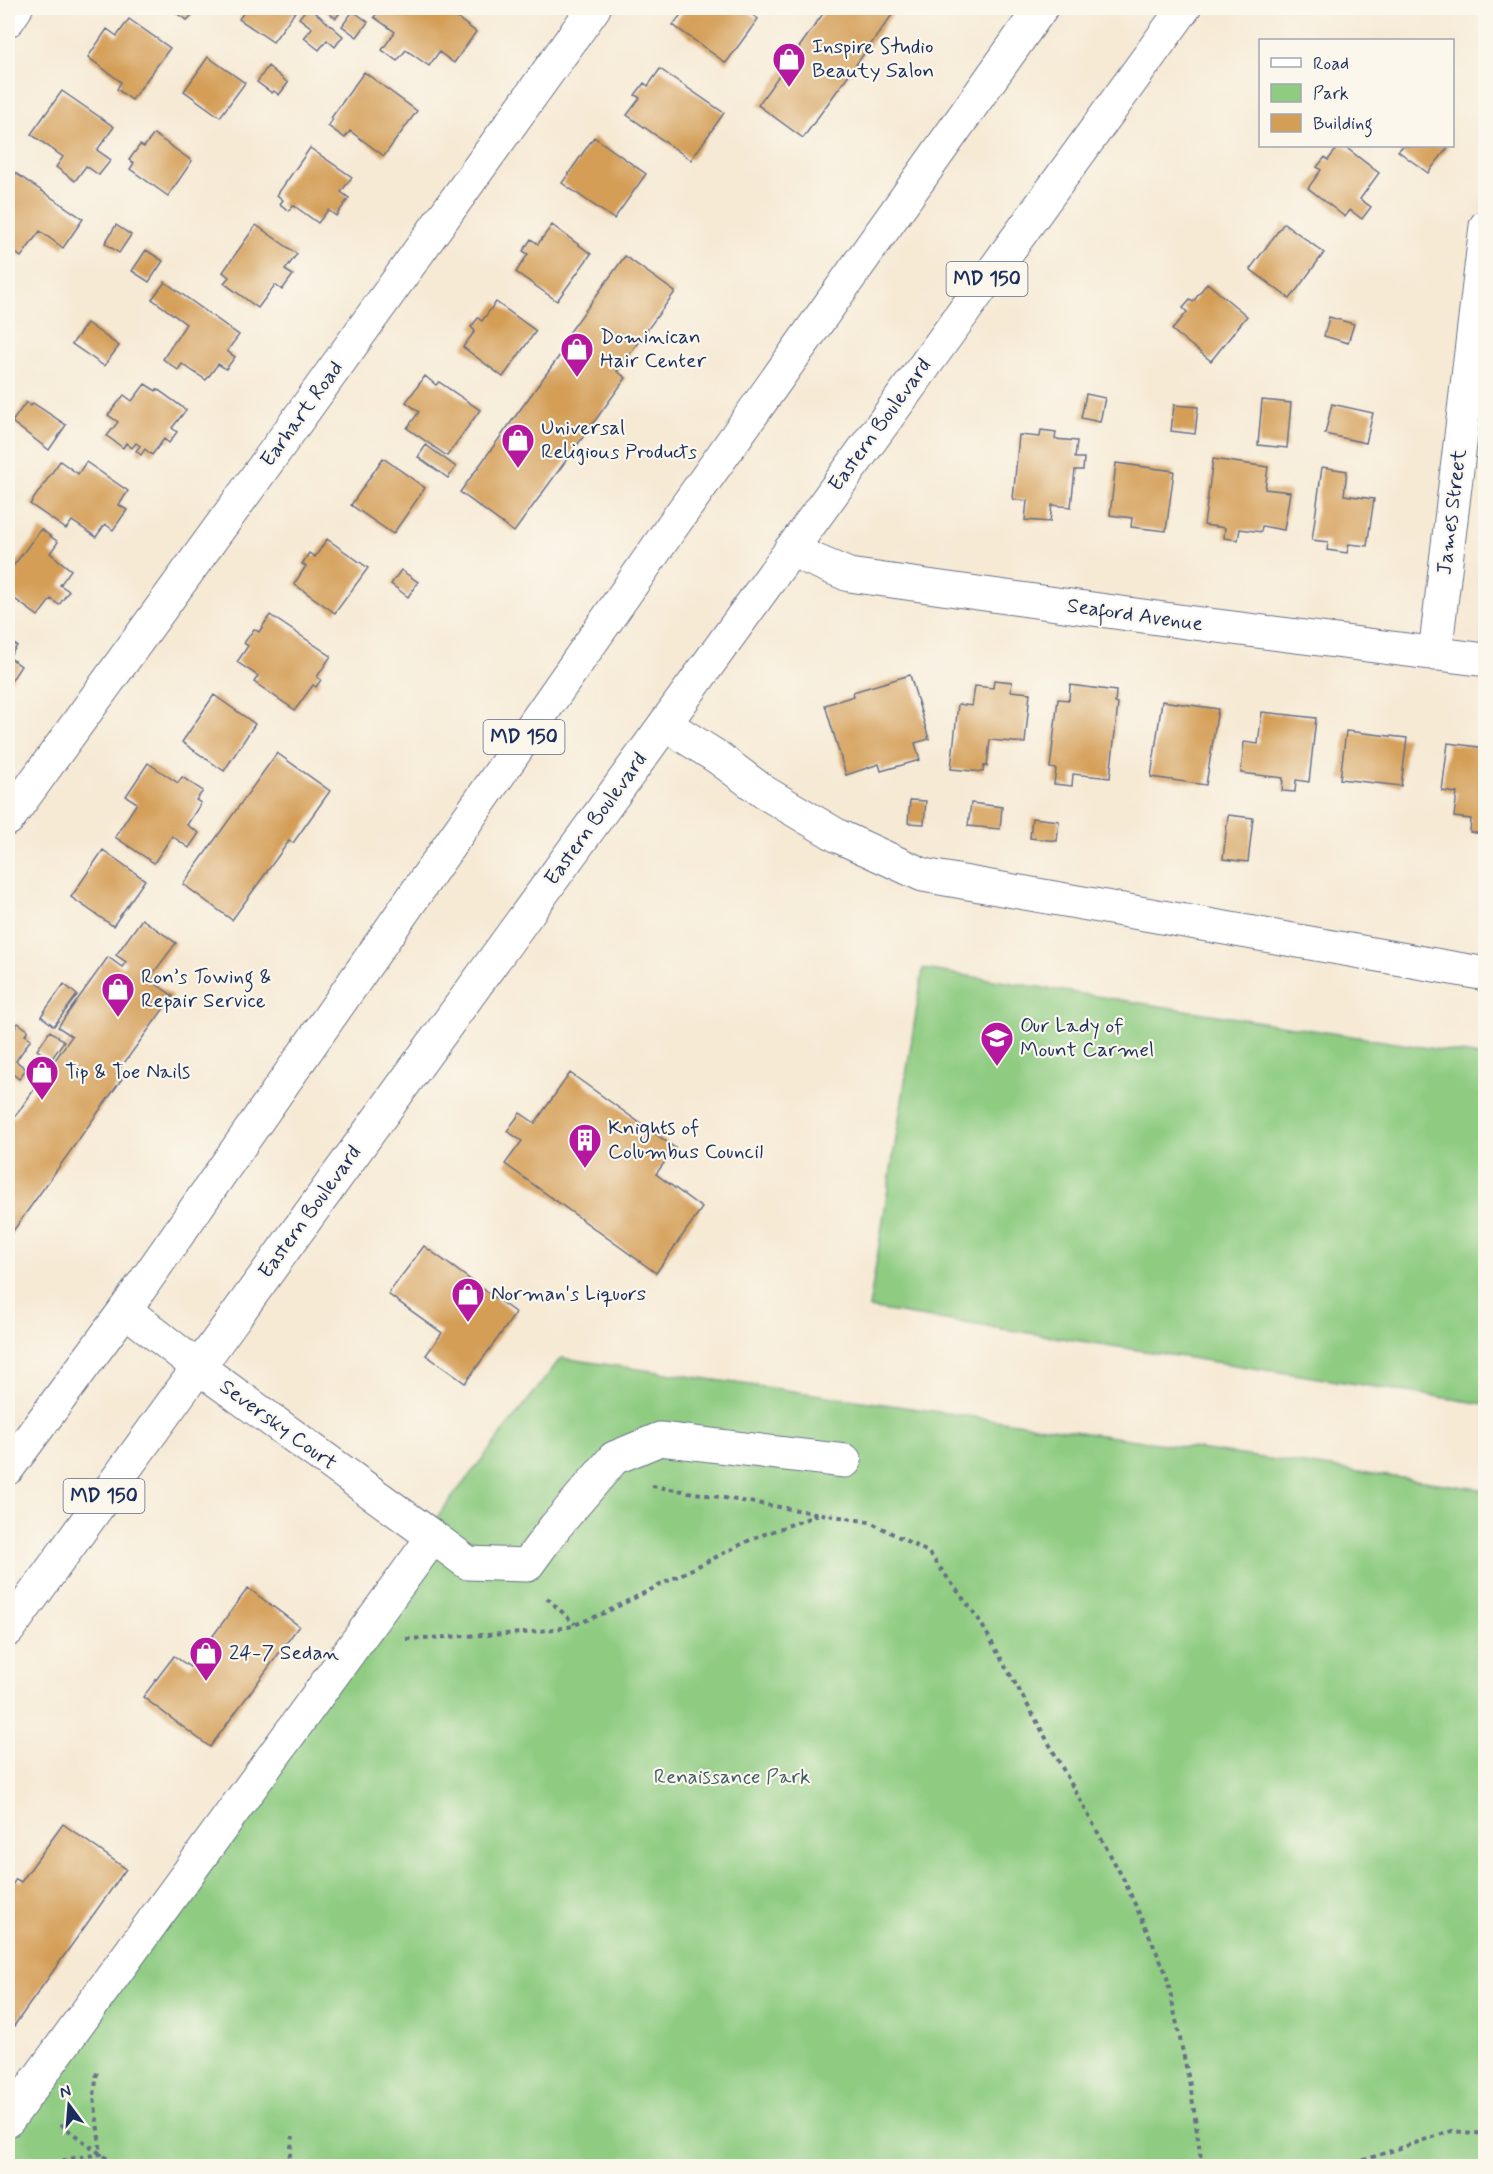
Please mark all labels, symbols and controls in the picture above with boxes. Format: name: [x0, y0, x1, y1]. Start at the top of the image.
place label: Inspire Studio Beauty Salon: [812, 33, 934, 85]
legend: [1259, 39, 1454, 147]
shop icon: Inspire Studio Beauty Salon: [771, 41, 807, 88]
text: Road: [1313, 52, 1349, 76]
text: Park: [1313, 82, 1349, 106]
text: Building: [1313, 112, 1373, 138]
road number: MD 150: [946, 262, 1028, 296]
place label: Dominican Hair Center: [600, 323, 706, 375]
shop icon: Dominican Hair Center: [559, 331, 595, 378]
street label: Eastern Boulevard: [822, 353, 938, 497]
street label: Earhart Road: [254, 355, 350, 473]
place label: Universal Religious Products: [541, 414, 697, 466]
shop icon: Universal Religious Products: [500, 422, 536, 469]
street label: James Street: [1430, 447, 1474, 577]
street label: Seaford Avenue: [1065, 592, 1205, 640]
road number: MD 150: [484, 720, 564, 754]
street label: Eastern Boulevard: [538, 747, 654, 891]
place label: Ron’s Towing & Repair Service: [141, 963, 272, 1015]
shop icon: Ron’s Towing & Repair Service: [100, 971, 136, 1018]
place label: Our Lady of Mount Carmel: [1020, 1012, 1154, 1064]
school or university icon: Our Lady of Mount Carmel: [979, 1020, 1015, 1067]
shop icon: Tip & Toe Nails: [24, 1054, 60, 1101]
place label: Tip & Toe Nails: [65, 1058, 190, 1086]
place label: Knights of Columbus Council: [608, 1114, 763, 1166]
building icon: Knights of Columbus Council: [567, 1122, 603, 1169]
street label: Eastern Boulevard: [252, 1140, 368, 1284]
shop icon: Norman's Liquors: [450, 1276, 486, 1323]
place label: Norman's Liquors: [491, 1280, 646, 1308]
street label: Seversky Court: [214, 1373, 342, 1477]
road number: MD 150: [63, 1479, 144, 1513]
shop icon: 24-7 Sedan: [188, 1635, 224, 1682]
place label: 24-7 Sedan: [229, 1639, 340, 1667]
park label: Renaissance Park: [654, 1763, 810, 1791]
north arrow: [39, 2075, 99, 2135]
text: N: [57, 2080, 73, 2104]

